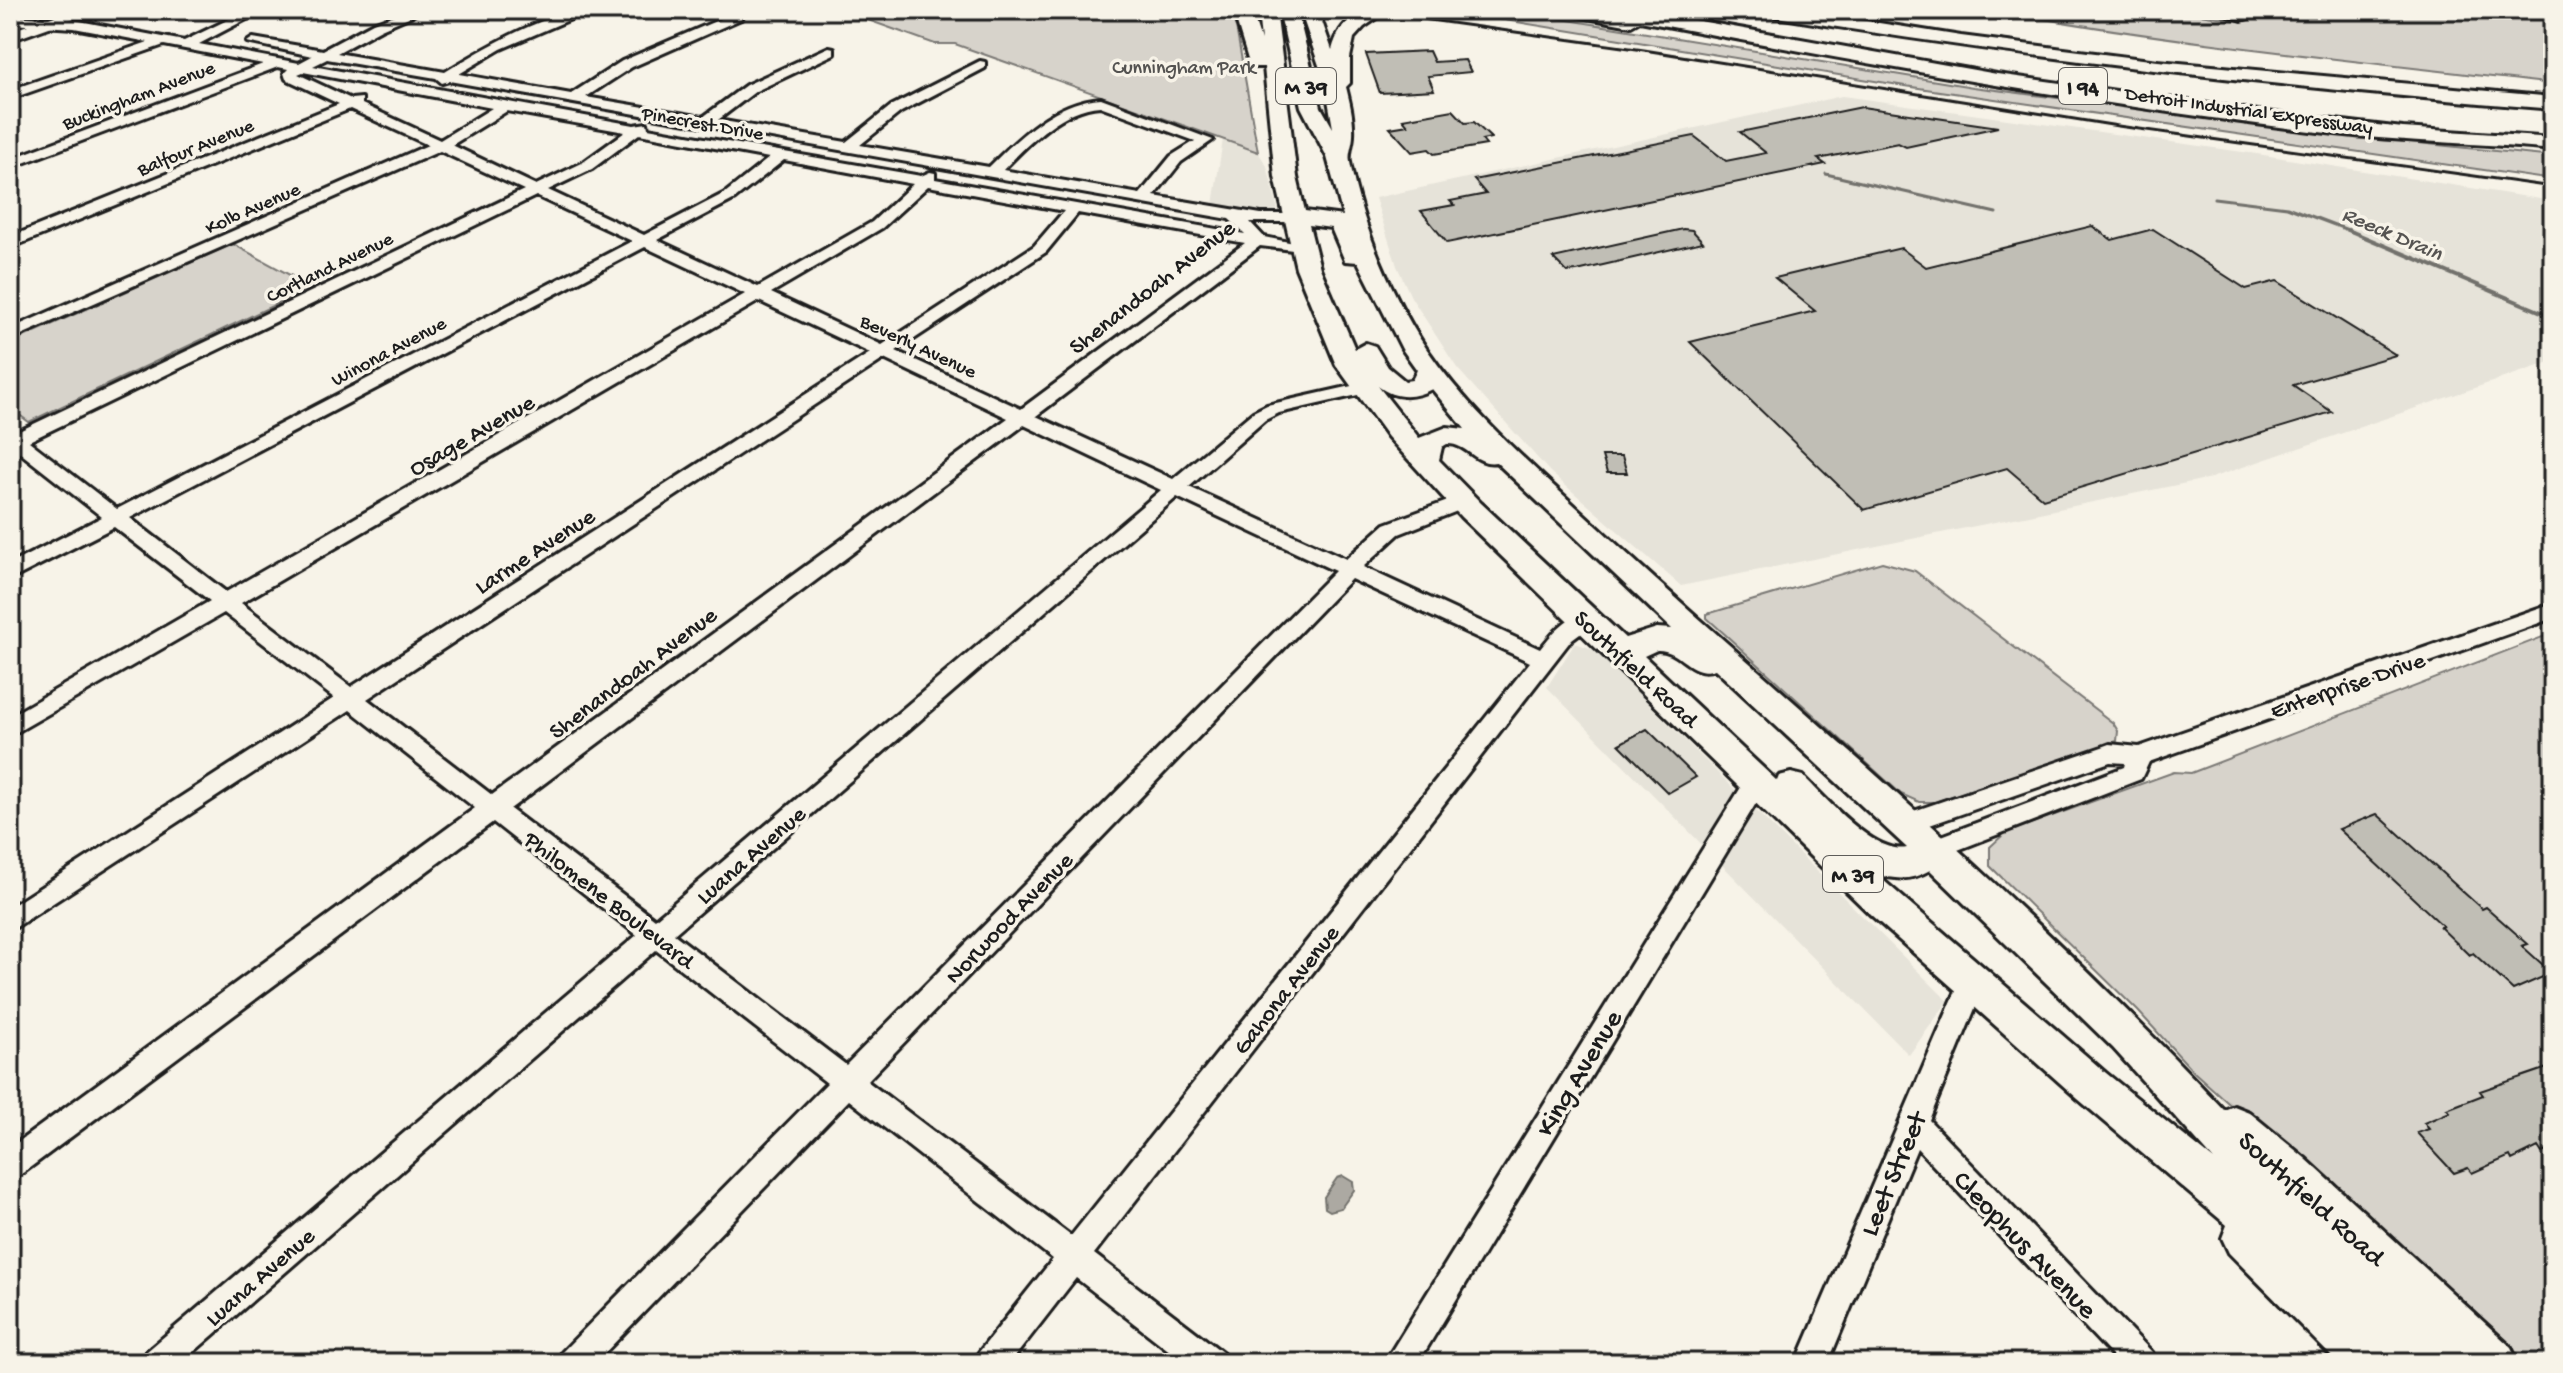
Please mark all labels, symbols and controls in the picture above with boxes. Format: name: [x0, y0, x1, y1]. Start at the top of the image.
street label: Buckingham Avenue: [59, 57, 219, 137]
park label: Cunningham Park: [1112, 58, 1258, 81]
road number: M 39: [1276, 68, 1336, 104]
road number: I 94: [2059, 68, 2107, 104]
street label: Detroit Industrial Expressway: [2121, 83, 2374, 141]
street label: Pinecrest Drive: [639, 103, 766, 148]
street label: Balfour Avenue: [134, 115, 259, 183]
street label: Kolb Avenue: [202, 179, 305, 241]
water label: Reeck Drain: [2337, 203, 2446, 269]
street label: Shenandoah Avenue: [1064, 214, 1243, 363]
street label: Cortland Avenue: [263, 228, 398, 310]
street label: Beverly Avenue: [855, 311, 980, 385]
street label: Winona Avenue: [328, 313, 452, 393]
street label: Osage Avenue: [405, 389, 541, 485]
street label: Larme Avenue: [470, 503, 602, 603]
street label: Shenandoah Avenue: [544, 602, 724, 748]
street label: Southfield Road: [1566, 605, 1704, 737]
street label: Enterprise Drive: [2267, 647, 2430, 727]
street label: Luana Avenue: [691, 801, 814, 912]
street label: Philomene Boulevard: [516, 826, 700, 978]
street label: Norwood Avenue: [940, 847, 1081, 991]
road number: M 39: [1823, 856, 1883, 892]
street label: Gahona Avenue: [1228, 920, 1348, 1062]
street label: King Avenue: [1530, 1005, 1632, 1143]
street label: Leet Street: [1854, 1105, 1937, 1242]
street label: Southfield Road: [2230, 1126, 2392, 1277]
street label: Cleophus Avenue: [1945, 1165, 2103, 1328]
street label: Luana Avenue: [200, 1223, 323, 1334]

